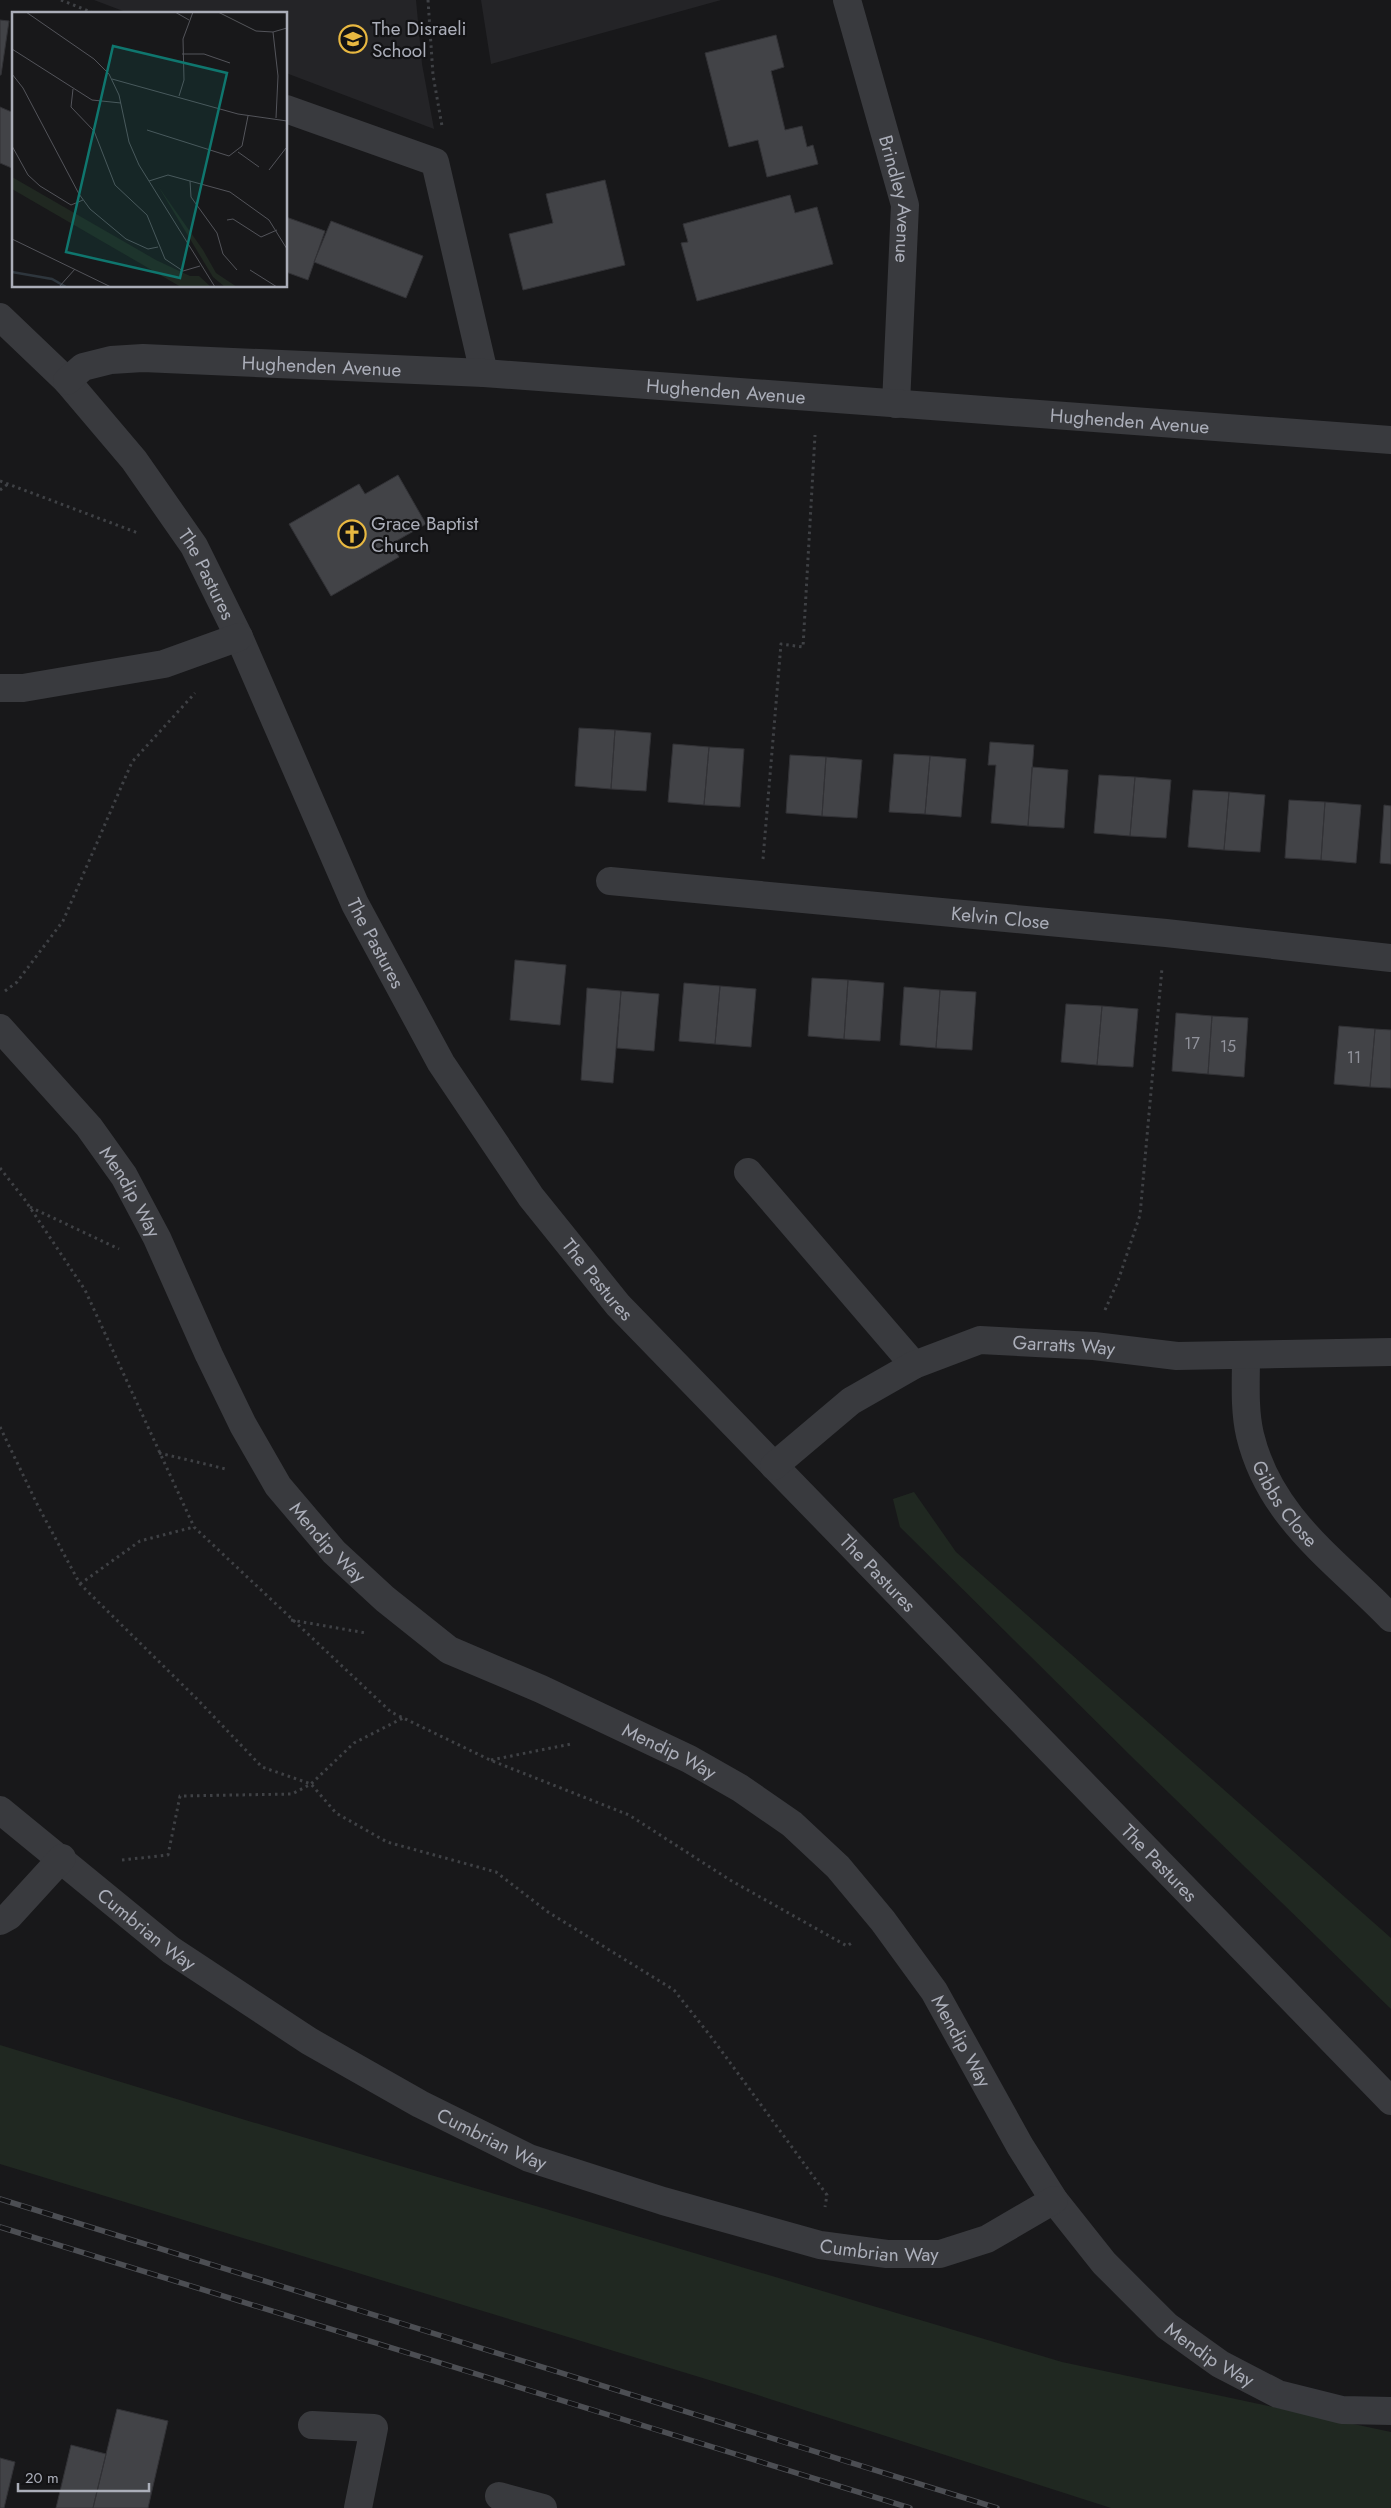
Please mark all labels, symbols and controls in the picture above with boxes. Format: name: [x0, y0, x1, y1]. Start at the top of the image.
inset map: [12, 12, 288, 288]
place label: The Disraeli School: [372, 15, 467, 64]
school or university icon: The Disraeli School: [338, 24, 368, 54]
street label: Brindley Avenue: [872, 132, 919, 264]
street label: Hughenden Avenue: [241, 349, 402, 383]
street label: Hughenden Avenue: [645, 372, 807, 410]
street label: Hughenden Avenue: [1049, 401, 1211, 440]
place label: Grace Baptist Church: [371, 510, 479, 559]
church icon: Grace Baptist Church: [337, 519, 367, 549]
street label: The Pastures: [172, 523, 242, 624]
street label: The Pastures: [340, 894, 412, 993]
street label: Kelvin Close: [950, 899, 1051, 936]
house number: 17: [1184, 1032, 1200, 1055]
house number: 15: [1220, 1035, 1236, 1058]
house number: 11: [1347, 1046, 1361, 1069]
street label: Mendip Way: [93, 1140, 168, 1243]
street label: The Pastures: [556, 1233, 640, 1327]
street label: Garratts Way: [1012, 1328, 1117, 1362]
street label: Gibbs Close: [1246, 1456, 1324, 1553]
street label: Mendip Way: [283, 1496, 373, 1589]
street label: The Pastures: [834, 1528, 923, 1618]
street label: Mendip Way: [618, 1716, 722, 1786]
street label: The Pastures: [1115, 1818, 1204, 1908]
street label: Cumbrian Way: [92, 1881, 202, 1977]
street label: Mendip Way: [925, 1990, 999, 2093]
street label: Cumbrian Way: [432, 2101, 551, 2177]
street label: Cumbrian Way: [818, 2232, 939, 2268]
street label: Mendip Way: [1160, 2315, 1260, 2393]
scale bar: [18, 2460, 149, 2492]
text: 20 m: [25, 2467, 59, 2489]

